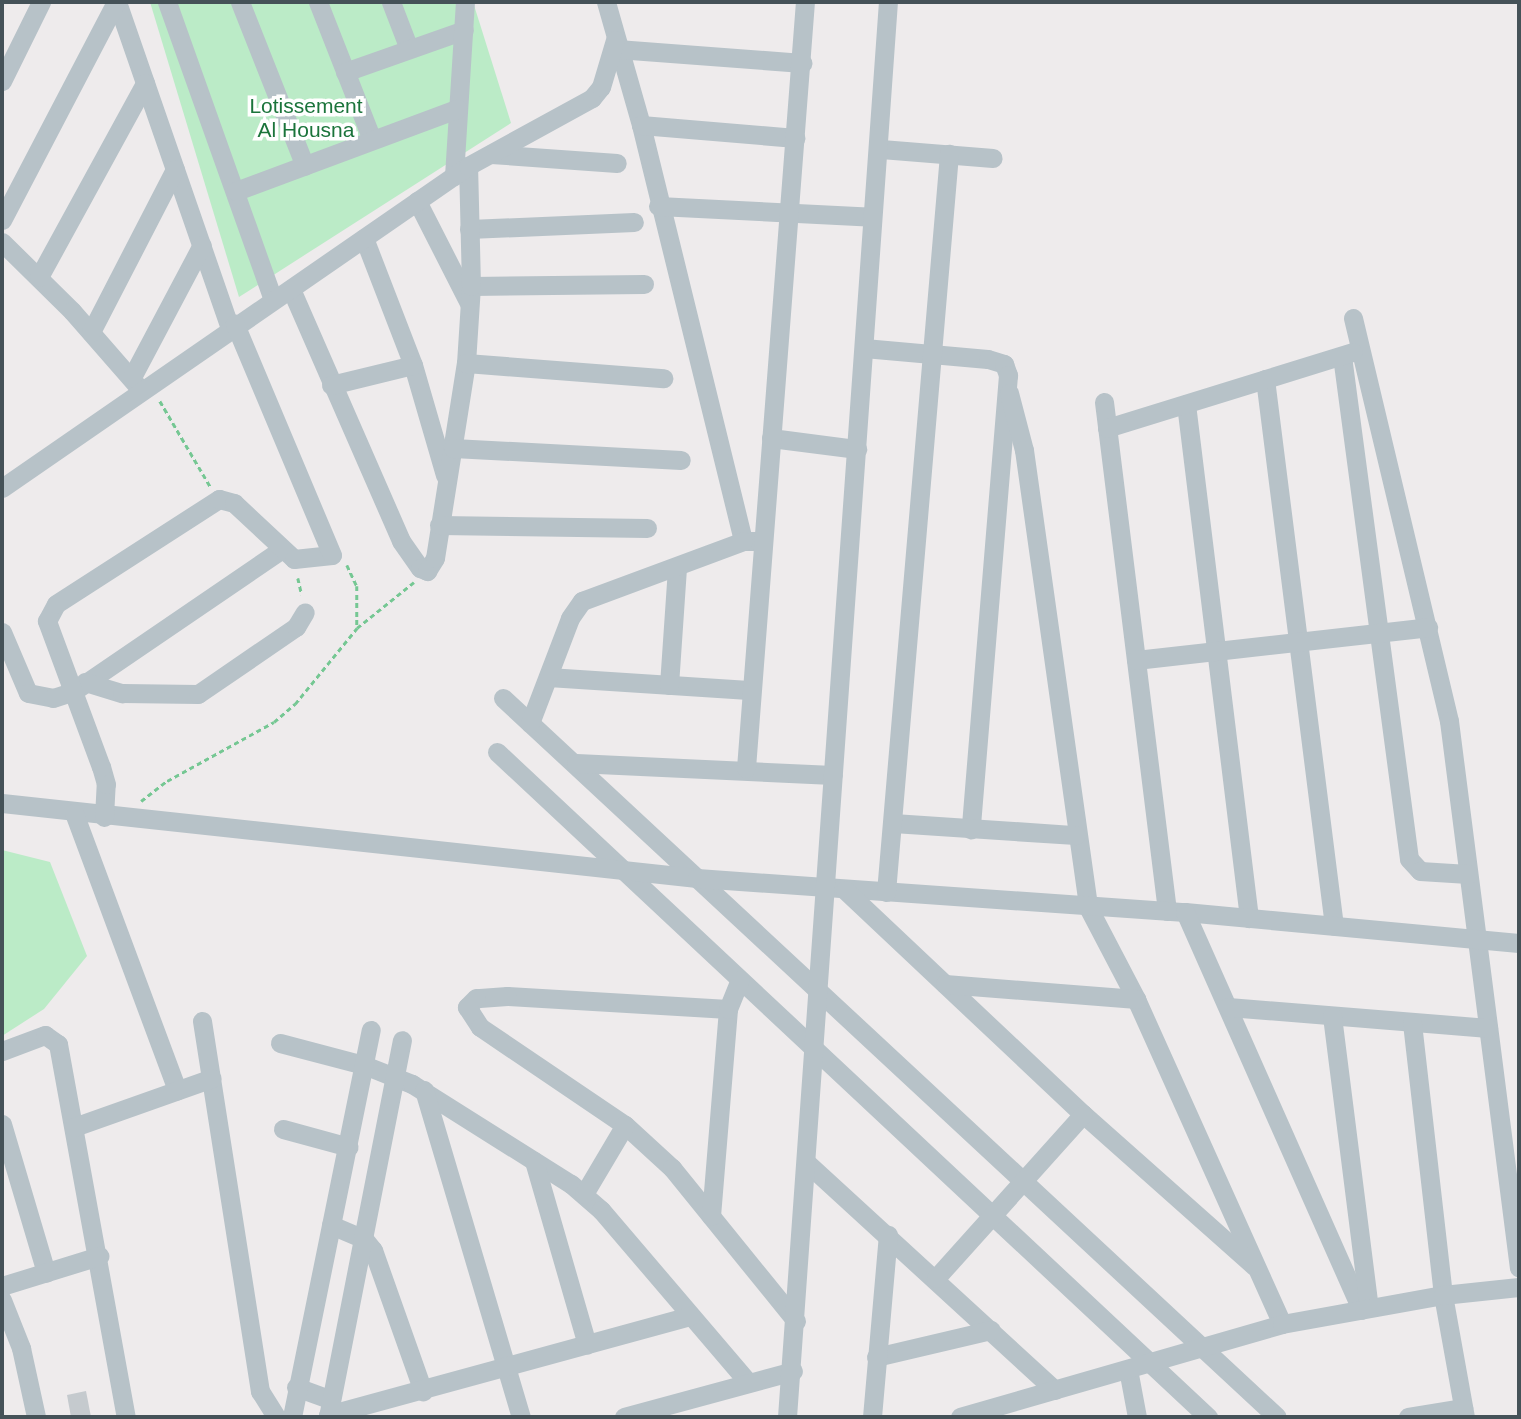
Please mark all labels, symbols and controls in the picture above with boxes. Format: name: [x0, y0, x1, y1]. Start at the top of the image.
park label: Lotissement Al Housna: [249, 93, 363, 143]

